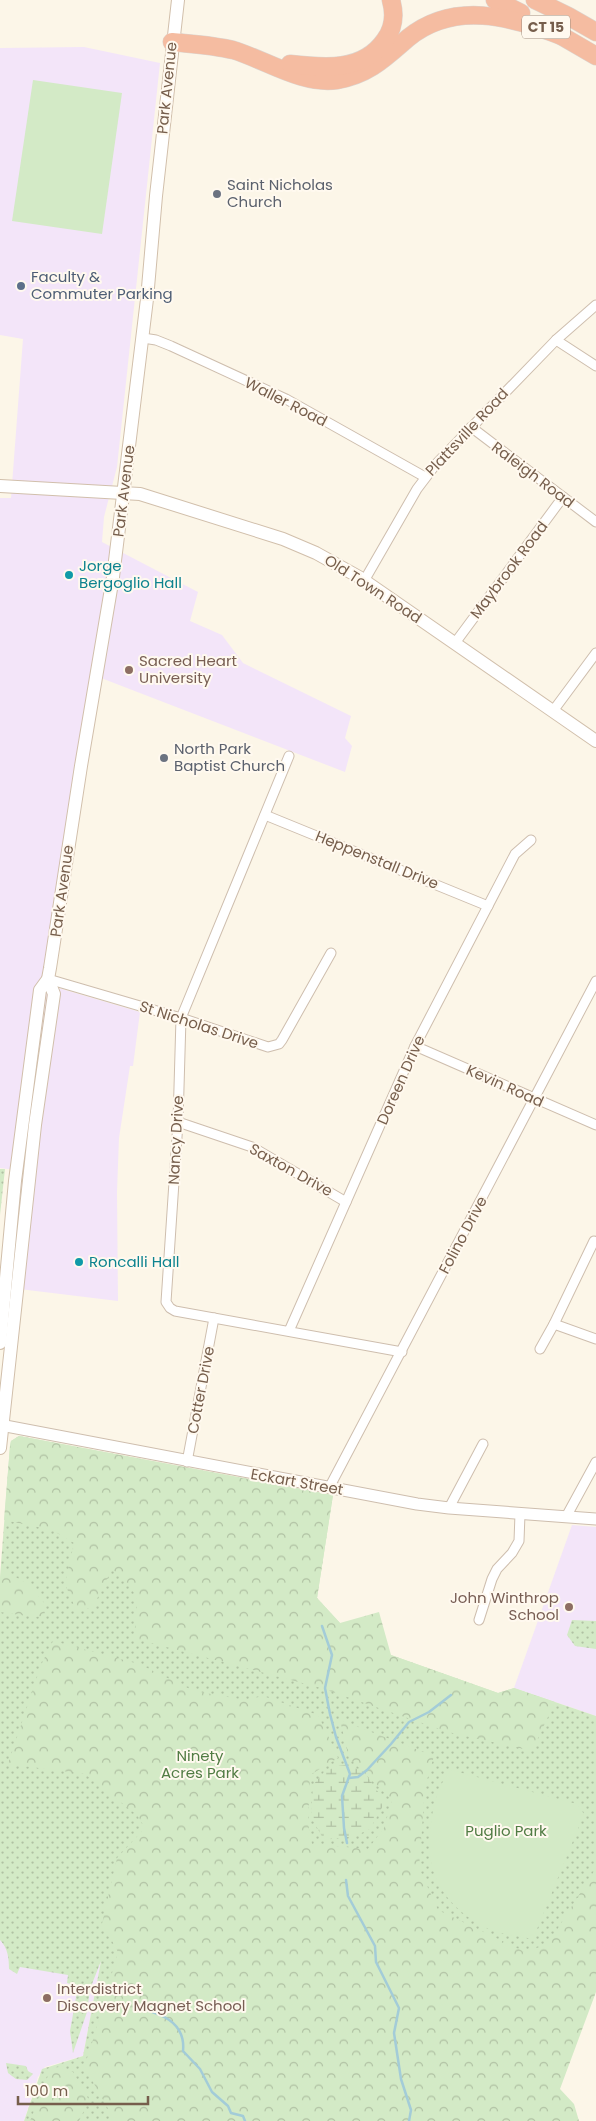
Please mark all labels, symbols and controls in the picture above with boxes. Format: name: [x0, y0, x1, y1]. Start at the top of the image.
road number: CT 15: [522, 16, 570, 38]
street label: Park Avenue: [151, 41, 182, 135]
place label: Saint Nicholas Church: [227, 174, 333, 212]
marker: Saint Nicholas Church: [211, 188, 223, 200]
place label: Faculty & Commuter Parking: [31, 266, 173, 304]
marker: Faculty & Commuter Parking: [15, 280, 27, 292]
street label: Waller Road: [241, 372, 331, 431]
street label: Plattsville Road: [420, 383, 513, 480]
street label: Raleigh Road: [488, 437, 579, 513]
street label: Park Avenue: [107, 444, 140, 538]
street label: Maybrook Road: [465, 517, 552, 623]
street label: Old Town Road: [320, 549, 426, 628]
place label: Jorge Bergoglio Hall: [79, 555, 182, 593]
marker: Jorge Bergoglio Hall: [63, 569, 75, 581]
place label: Sacred Heart University: [139, 650, 237, 688]
marker: Sacred Heart University: [123, 664, 135, 676]
place label: North Park Baptist Church: [174, 738, 285, 776]
marker: North Park Baptist Church: [158, 752, 170, 764]
street label: Heppenstall Drive: [312, 825, 442, 894]
street label: Park Avenue: [45, 844, 78, 938]
street label: St Nicholas Drive: [137, 995, 261, 1054]
street label: Doreen Drive: [372, 1032, 430, 1128]
street label: Kevin Road: [463, 1059, 547, 1112]
street label: Nancy Drive: [163, 1095, 188, 1185]
street label: Saxton Drive: [246, 1138, 337, 1201]
street label: Folino Drive: [433, 1192, 492, 1277]
place label: Roncalli Hall: [89, 1251, 180, 1272]
marker: Roncalli Hall: [73, 1256, 85, 1268]
street label: Cotter Drive: [182, 1344, 219, 1435]
street label: Eckart Street: [249, 1463, 345, 1500]
place label: John Winthrop School: [450, 1587, 559, 1625]
marker: John Winthrop School: [563, 1601, 575, 1613]
park label: Ninety Acres Park: [161, 1745, 239, 1783]
park label: Puglio Park: [465, 1820, 547, 1841]
place label: Interdistrict Discovery Magnet School: [57, 1978, 246, 2016]
marker: Interdistrict Discovery Magnet School: [41, 1992, 53, 2004]
scale bar: [18, 2074, 148, 2106]
text: 100 m: [25, 2080, 68, 2101]

